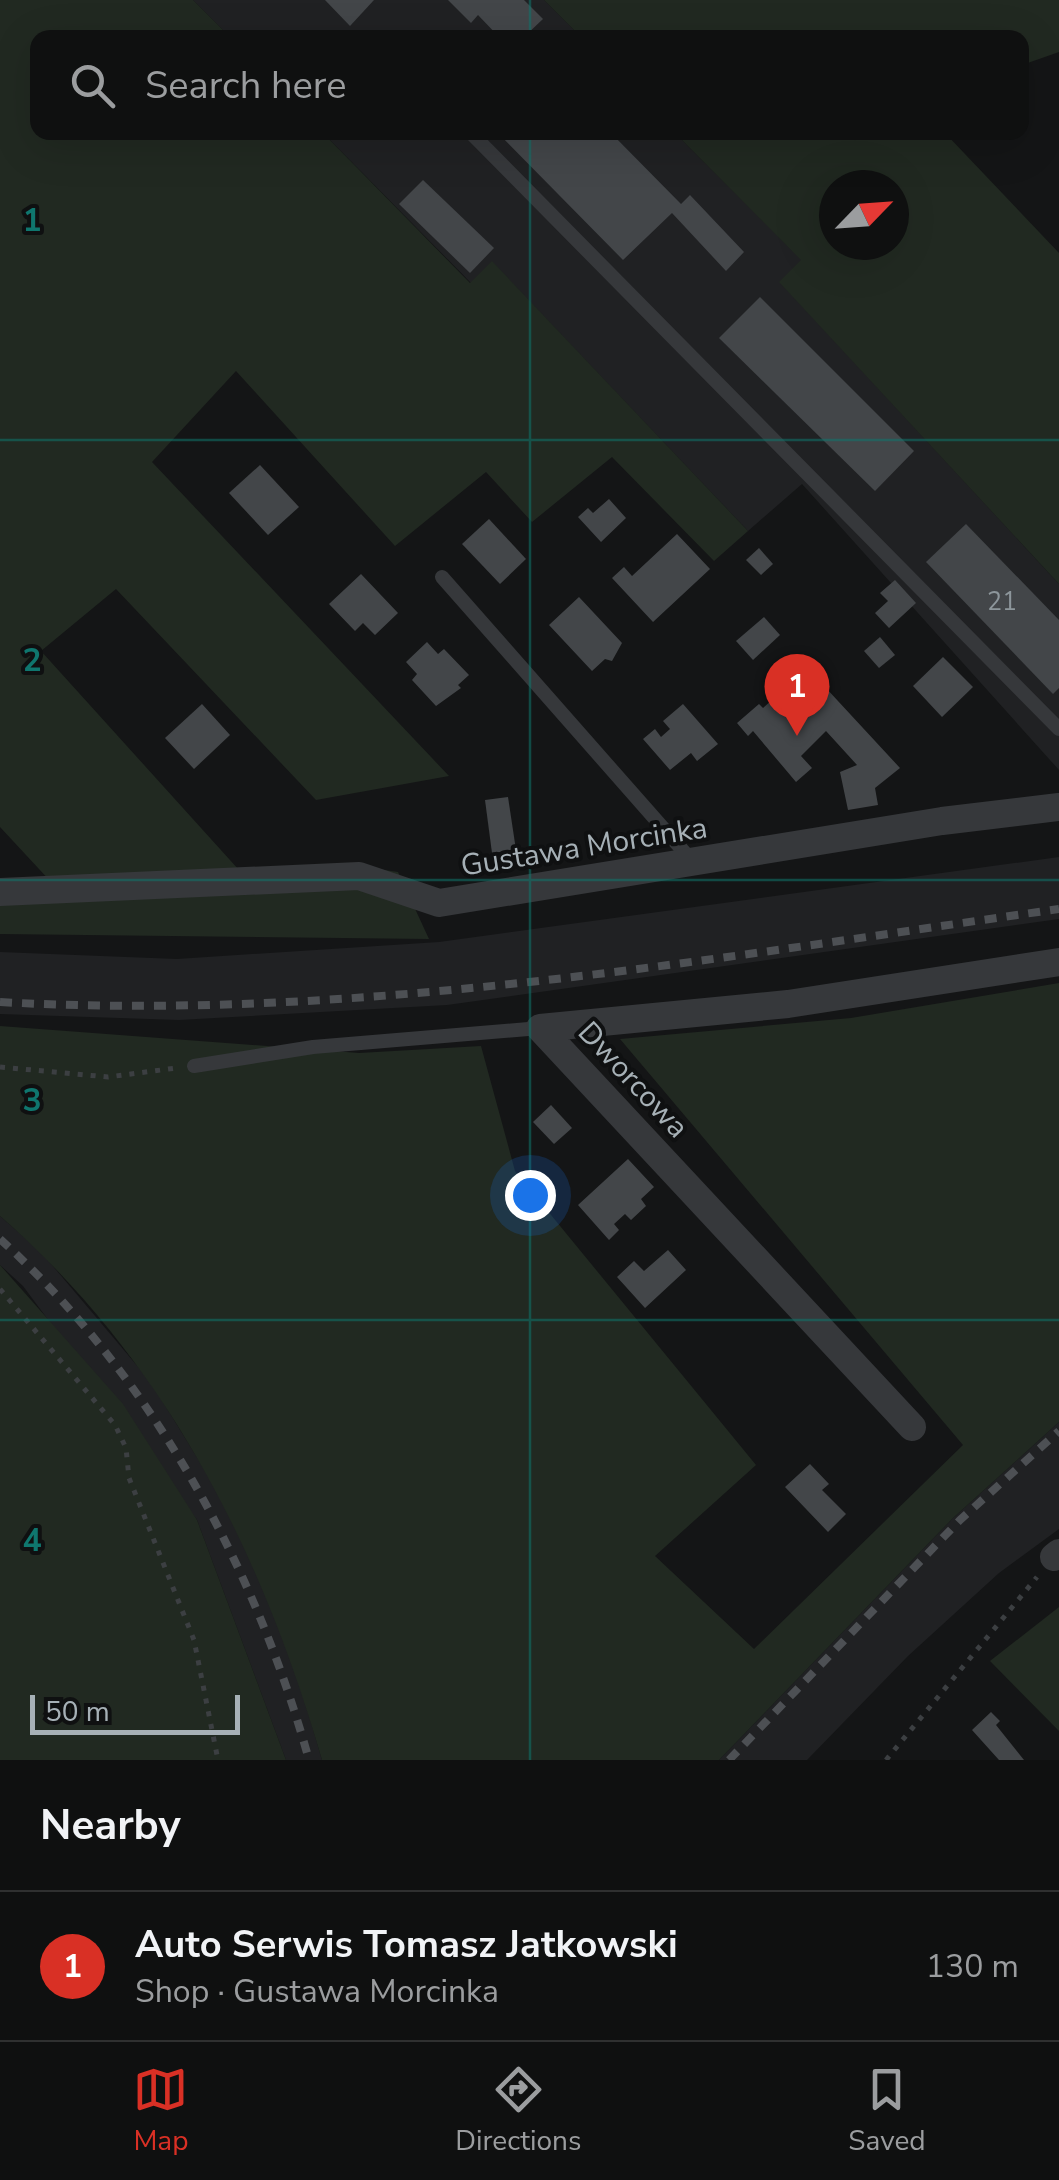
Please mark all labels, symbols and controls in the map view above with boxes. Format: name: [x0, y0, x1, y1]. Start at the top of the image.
search box: [30, 30, 1029, 140]
icon: search: [65, 58, 120, 113]
text: Search here: [145, 60, 346, 111]
north arrow: [819, 170, 909, 260]
text: 1: [22, 199, 42, 242]
house number: 21: [987, 585, 1017, 619]
text: 2: [22, 639, 42, 682]
pin: 1: [764, 654, 830, 736]
street label: Gustawa Morcinka: [458, 807, 710, 887]
street label: Dworcowa: [568, 1013, 698, 1147]
text: 3: [22, 1079, 42, 1122]
your location: [505, 1170, 556, 1221]
text: 4: [22, 1519, 42, 1562]
scale bar: [30, 1690, 240, 1734]
text: 50 m: [45, 1693, 110, 1731]
text: Nearby: [40, 1797, 181, 1854]
text: Auto Serwis Tomasz Jatkowski: [135, 1919, 678, 1970]
text: 1: [63, 1945, 82, 1988]
text: 130 m: [926, 1945, 1019, 1988]
text: Shop · Gustawa Morcinka: [135, 1970, 499, 2013]
tab: Map: [133, 2062, 188, 2160]
tab: Directions: [455, 2062, 581, 2160]
tab: Saved: [848, 2062, 926, 2160]

